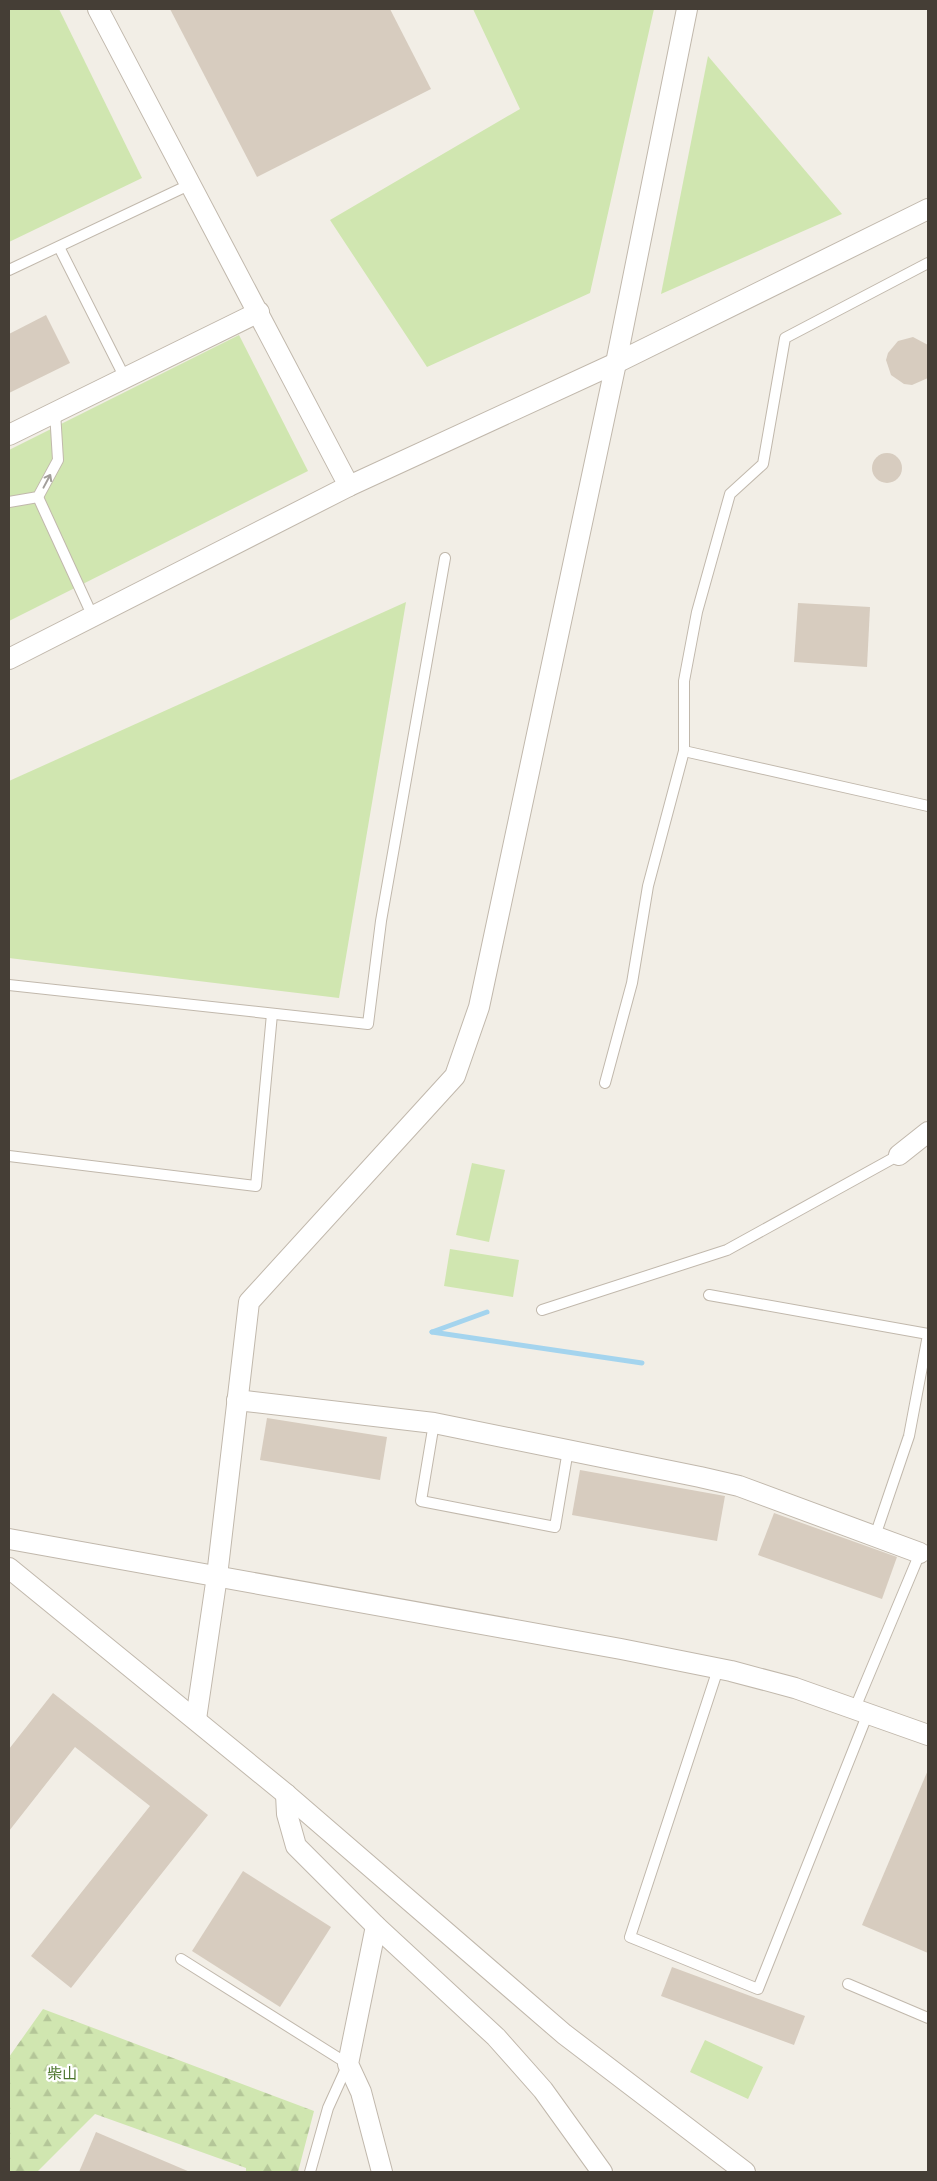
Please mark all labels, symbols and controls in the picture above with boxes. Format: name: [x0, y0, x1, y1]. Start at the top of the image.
one-way arrow: [42, 473, 52, 488]
park label: 柴山: [47, 2065, 77, 2082]

